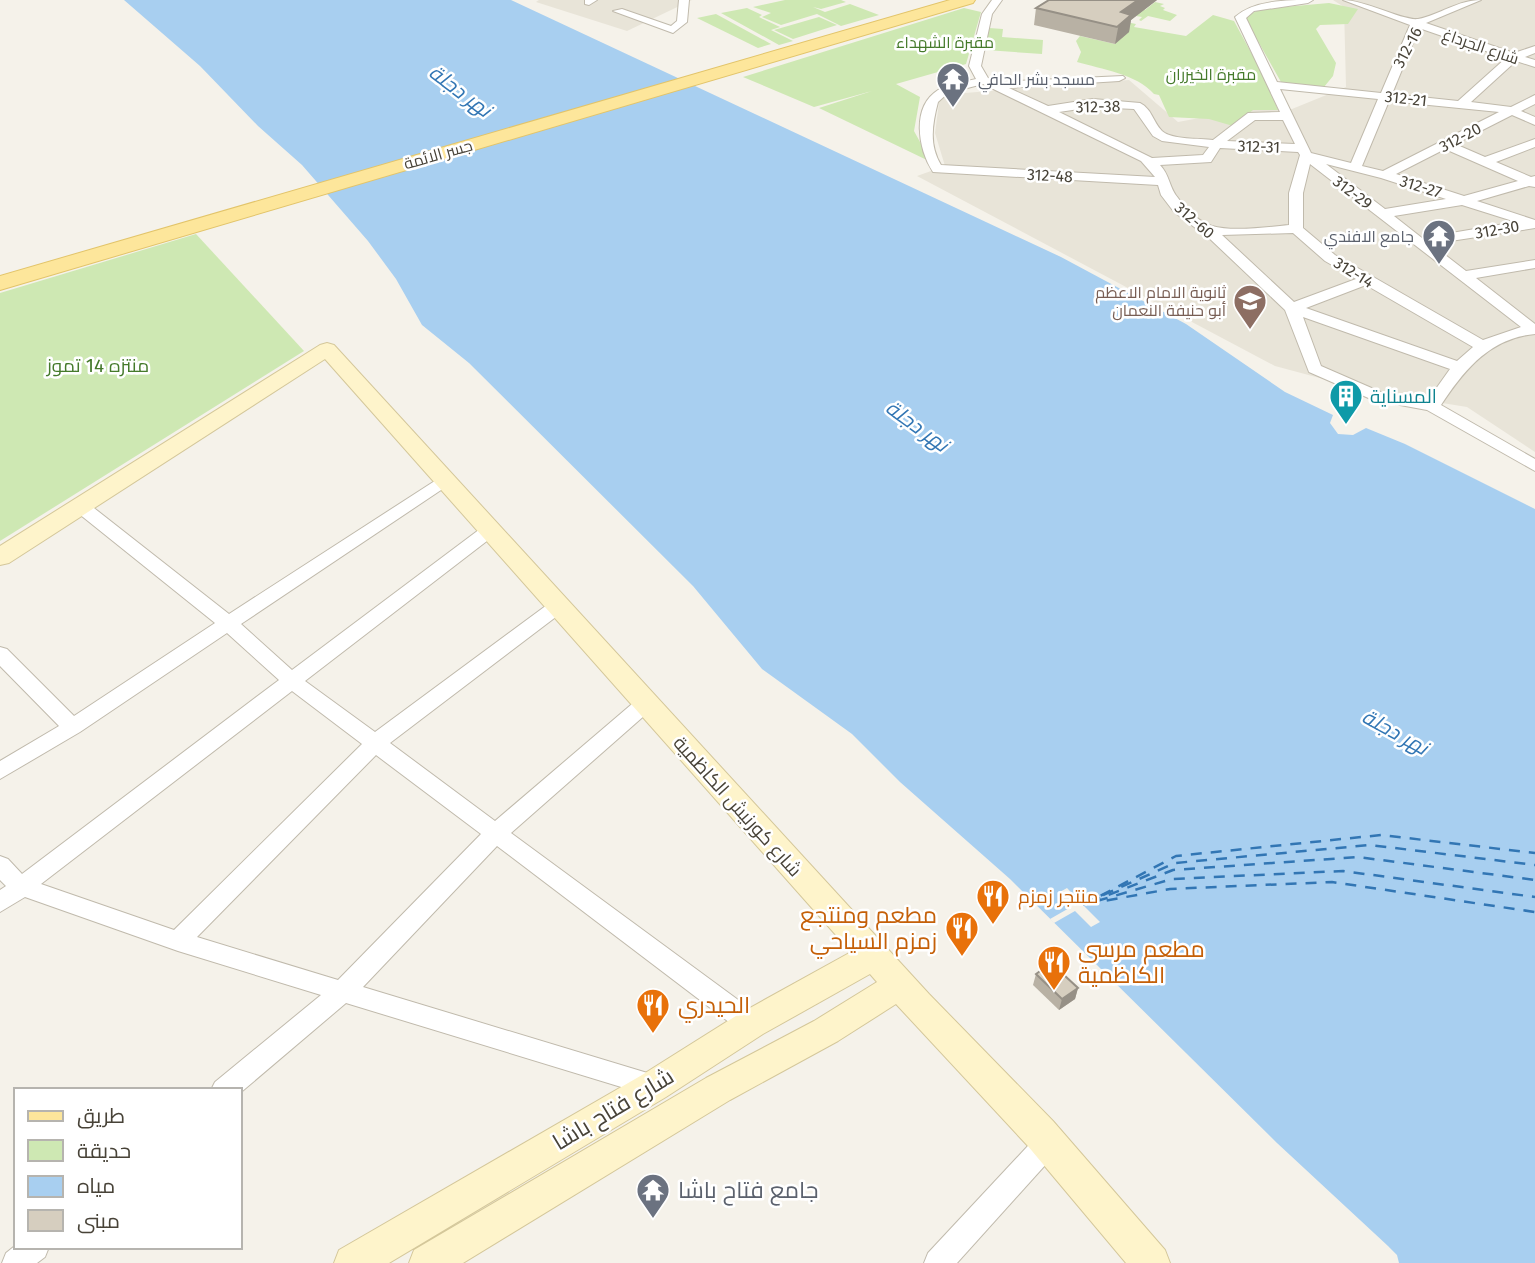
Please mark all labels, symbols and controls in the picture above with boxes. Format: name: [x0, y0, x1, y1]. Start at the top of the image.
street label: 312-16: [1389, 24, 1426, 71]
street label: شارع الجرداغ: [1440, 25, 1521, 70]
park label: مقبرة الشهداء: [896, 33, 994, 53]
water label: نهر دجلة: [424, 59, 498, 124]
temple icon: مسجد بشر الحافي: [934, 60, 972, 109]
park label: مقبرة الخيزران: [1166, 65, 1256, 85]
place label: مسجد بشر الحافي: [978, 70, 1095, 93]
street label: 312-21: [1384, 87, 1428, 110]
street label: 312-38: [1075, 97, 1121, 116]
street label: 312-20: [1436, 119, 1485, 156]
street label: جسر الائمة: [402, 136, 475, 173]
street label: 312-31: [1237, 136, 1281, 157]
street label: 312-48: [1026, 165, 1074, 186]
street label: 312-27: [1398, 171, 1444, 202]
street label: 312-29: [1329, 172, 1376, 213]
street label: 312-60: [1171, 198, 1218, 243]
street label: 312-30: [1473, 216, 1521, 243]
temple icon: جامع الافندي: [1420, 217, 1458, 266]
place label: جامع الافندي: [1324, 227, 1414, 250]
street label: 312-14: [1330, 253, 1377, 292]
school or university icon: ثانوية الامام الاعظم أبو حنيفة النعمان: [1231, 282, 1269, 331]
place label: ثانوية الامام الاعظم أبو حنيفة النعمان: [1095, 283, 1227, 321]
park label: منتزه 14 تموز: [46, 354, 149, 377]
building icon: المسناية: [1327, 377, 1365, 426]
place label: المسناية: [1370, 385, 1437, 408]
water label: نهر دجلة: [880, 394, 956, 459]
water label: نهر دجلة: [1357, 703, 1435, 762]
street label: شارع كورنيش الكاظمية: [667, 731, 807, 883]
restaurant icon: منتجر زمزم: [974, 877, 1012, 926]
place label: منتجر زمزم: [1018, 885, 1098, 910]
place label: مطعم ومنتجع زمزم السياحي: [800, 901, 937, 959]
restaurant icon: مطعم ومنتجع زمزم السياحي: [943, 909, 981, 958]
place label: مطعم مرسى الكاظمية: [1078, 935, 1205, 989]
restaurant icon: مطعم مرسى الكاظمية: [1035, 943, 1073, 992]
restaurant icon: الحيدري: [634, 986, 672, 1035]
place label: الحيدري: [678, 991, 750, 1023]
street label: شارع فتاح باشا: [547, 1062, 680, 1158]
legend: [14, 1088, 242, 1249]
text: طريق: [77, 1103, 125, 1129]
text: حديقة: [77, 1138, 131, 1164]
temple icon: جامع فتاح باشا: [634, 1171, 672, 1220]
text: مياه: [77, 1173, 115, 1199]
place label: جامع فتاح باشا: [678, 1176, 819, 1206]
text: مبنى: [77, 1208, 120, 1234]

